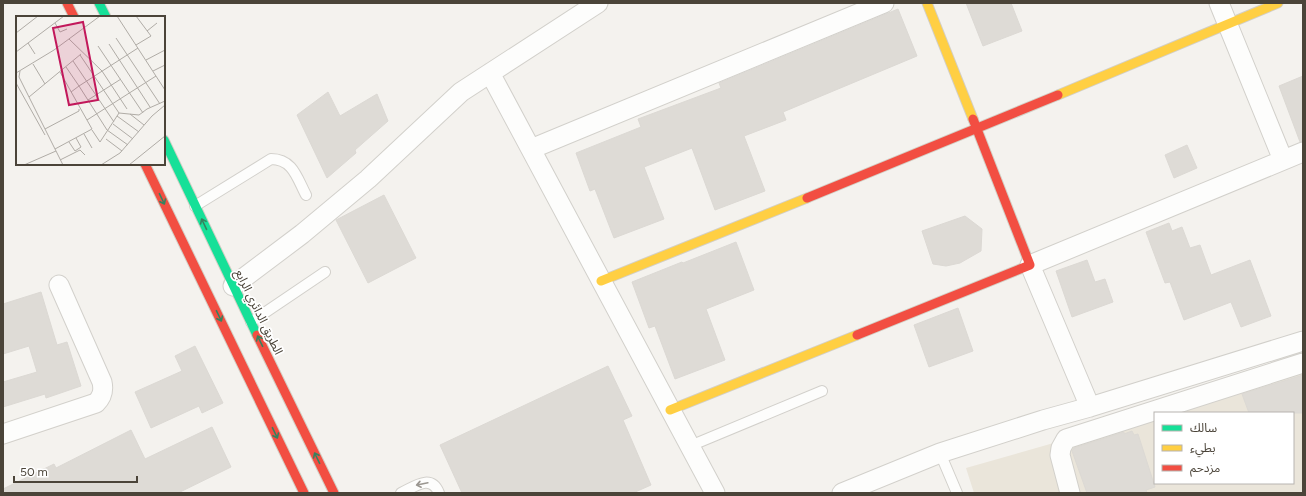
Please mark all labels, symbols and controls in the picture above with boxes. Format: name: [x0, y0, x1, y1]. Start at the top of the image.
inset map: [16, 16, 165, 165]
one-way arrow: [159, 193, 166, 205]
one-way arrow: [200, 218, 207, 230]
street label: الطريق الدائري الرابع: [230, 267, 286, 358]
one-way arrow: [215, 310, 223, 322]
one-way arrow: [256, 335, 263, 347]
legend: [1154, 412, 1294, 484]
text: سالك: [1190, 421, 1217, 435]
one-way arrow: [272, 427, 279, 439]
text: بطيء: [1190, 441, 1216, 458]
one-way arrow: [313, 452, 320, 464]
scale bar: [14, 458, 137, 484]
text: مزدحم: [1190, 461, 1220, 477]
text: 50 m: [20, 465, 48, 479]
one-way arrow: [415, 481, 428, 489]

